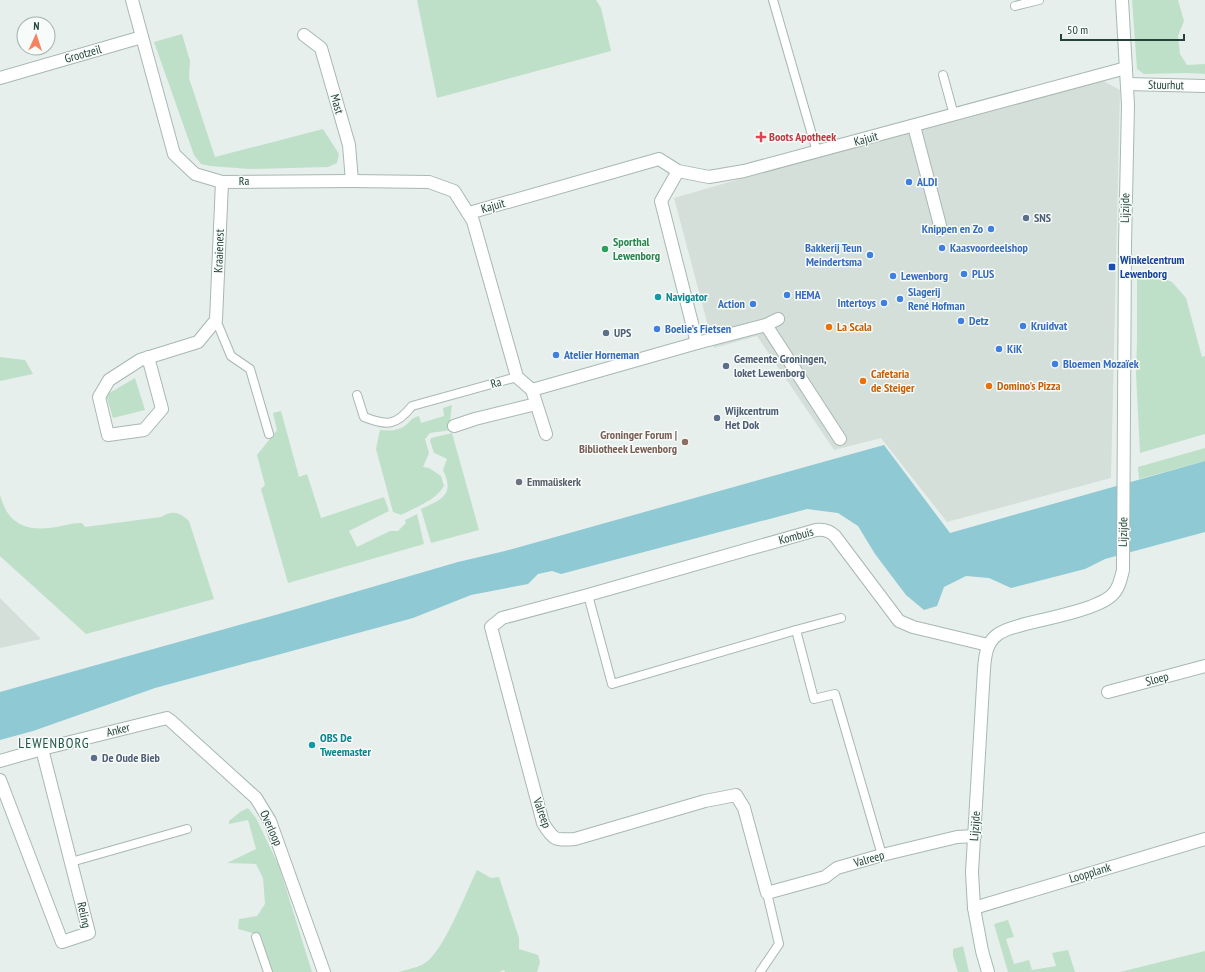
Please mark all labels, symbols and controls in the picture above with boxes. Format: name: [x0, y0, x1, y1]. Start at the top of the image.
north arrow: [16, 16, 56, 56]
scale bar: [1061, 16, 1184, 42]
text: N: [33, 19, 40, 33]
text: 50 m: [1067, 22, 1088, 37]
street label: Grootzeil: [63, 41, 103, 66]
street label: Stuurhut: [1148, 77, 1185, 92]
street label: Mast: [328, 92, 348, 116]
street label: Kajuit: [852, 128, 880, 149]
place label: Boots Apotheek: [769, 129, 836, 144]
marker: Boots Apotheek: [756, 132, 766, 142]
street label: Ra: [239, 173, 249, 188]
place label: ALDI: [916, 174, 938, 189]
marker: ALDI: [904, 177, 914, 187]
street label: Lijzijde: [1117, 193, 1132, 223]
street label: Kajuit: [479, 195, 507, 216]
place label: SNS: [1034, 210, 1051, 225]
marker: SNS: [1021, 213, 1031, 223]
place label: Knippen en Zo: [922, 221, 984, 236]
marker: Knippen en Zo: [986, 224, 996, 234]
street label: Kraaienest: [210, 228, 227, 273]
place label: Sporthal Lewenborg: [613, 234, 660, 263]
place label: Bakkerij Teun Meindertsma: [805, 240, 862, 269]
place label: Kaasvoordeelshop: [950, 240, 1029, 255]
marker: Kaasvoordeelshop: [937, 243, 947, 253]
marker: Sporthal Lewenborg: [600, 244, 610, 254]
marker: Bakkerij Teun Meindertsma: [865, 250, 875, 260]
place label: Winkelcentrum Lewenborg: [1119, 252, 1184, 281]
marker: Winkelcentrum Lewenborg: [1107, 262, 1117, 272]
place label: PLUS: [972, 266, 994, 281]
place label: Lewenborg: [901, 268, 948, 283]
marker: PLUS: [959, 269, 969, 279]
marker: Lewenborg: [888, 271, 898, 281]
place label: Slagerij René Hofman: [908, 284, 965, 313]
place label: HEMA: [795, 287, 822, 302]
place label: Navigator: [666, 289, 708, 304]
marker: HEMA: [782, 290, 792, 300]
marker: Navigator: [653, 292, 663, 302]
marker: Slagerij René Hofman: [895, 294, 905, 304]
place label: Intertoys: [838, 295, 876, 310]
place label: Action: [717, 296, 745, 311]
marker: Intertoys: [879, 298, 889, 308]
marker: Action: [748, 299, 758, 309]
place label: Detz: [969, 313, 989, 328]
marker: Detz: [956, 316, 966, 326]
place label: Kruidvat: [1031, 318, 1068, 333]
place label: La Scala: [837, 319, 872, 334]
place label: Boelie's Fietsen: [665, 321, 731, 336]
marker: Kruidvat: [1018, 321, 1028, 331]
marker: La Scala: [824, 322, 834, 332]
marker: Boelie's Fietsen: [652, 324, 662, 334]
place label: UPS: [614, 325, 631, 340]
marker: UPS: [601, 328, 611, 338]
place label: KiK: [1007, 341, 1023, 356]
marker: KiK: [994, 344, 1004, 354]
place label: Atelier Horneman: [563, 347, 639, 362]
marker: Atelier Horneman: [551, 350, 561, 360]
place label: Gemeente Groningen, loket Lewenborg: [734, 351, 827, 380]
place label: Bloemen Mozaïek: [1063, 356, 1139, 371]
marker: Bloemen Mozaïek: [1050, 359, 1060, 369]
marker: Gemeente Groningen, loket Lewenborg: [721, 361, 731, 371]
place label: Cafetaria de Steiger: [871, 366, 915, 395]
street label: Ra: [489, 374, 503, 391]
marker: Cafetaria de Steiger: [858, 376, 868, 386]
place label: Domino's Pizza: [997, 378, 1060, 393]
marker: Domino's Pizza: [984, 381, 994, 391]
place label: Wijkcentrum Het Dok: [724, 403, 779, 432]
marker: Wijkcentrum Het Dok: [712, 413, 722, 423]
place label: Groninger Forum | Bibliotheek Lewenborg: [579, 427, 677, 456]
marker: Groninger Forum | Bibliotheek Lewenborg: [680, 437, 690, 447]
place label: Emmaüskerk: [527, 474, 581, 489]
marker: Emmaüskerk: [514, 477, 524, 487]
street label: Lijzijde: [1115, 517, 1130, 547]
street label: Kombuis: [777, 524, 815, 547]
street label: Sloep: [1144, 668, 1170, 689]
street label: Anker: [105, 719, 132, 740]
place label: OBS De Tweemaster: [320, 730, 372, 759]
district label: LEWENBORG: [18, 734, 90, 752]
marker: OBS De Tweemaster: [307, 740, 317, 750]
place label: De Oude Bieb: [102, 750, 161, 765]
marker: De Oude Bieb: [89, 753, 99, 763]
street label: Valreep: [530, 795, 555, 830]
street label: Overloop: [257, 808, 286, 848]
street label: Lijzijde: [966, 811, 983, 841]
street label: Valreep: [851, 847, 886, 870]
street label: Loopplank: [1067, 859, 1113, 886]
street label: Reling: [74, 901, 95, 929]

